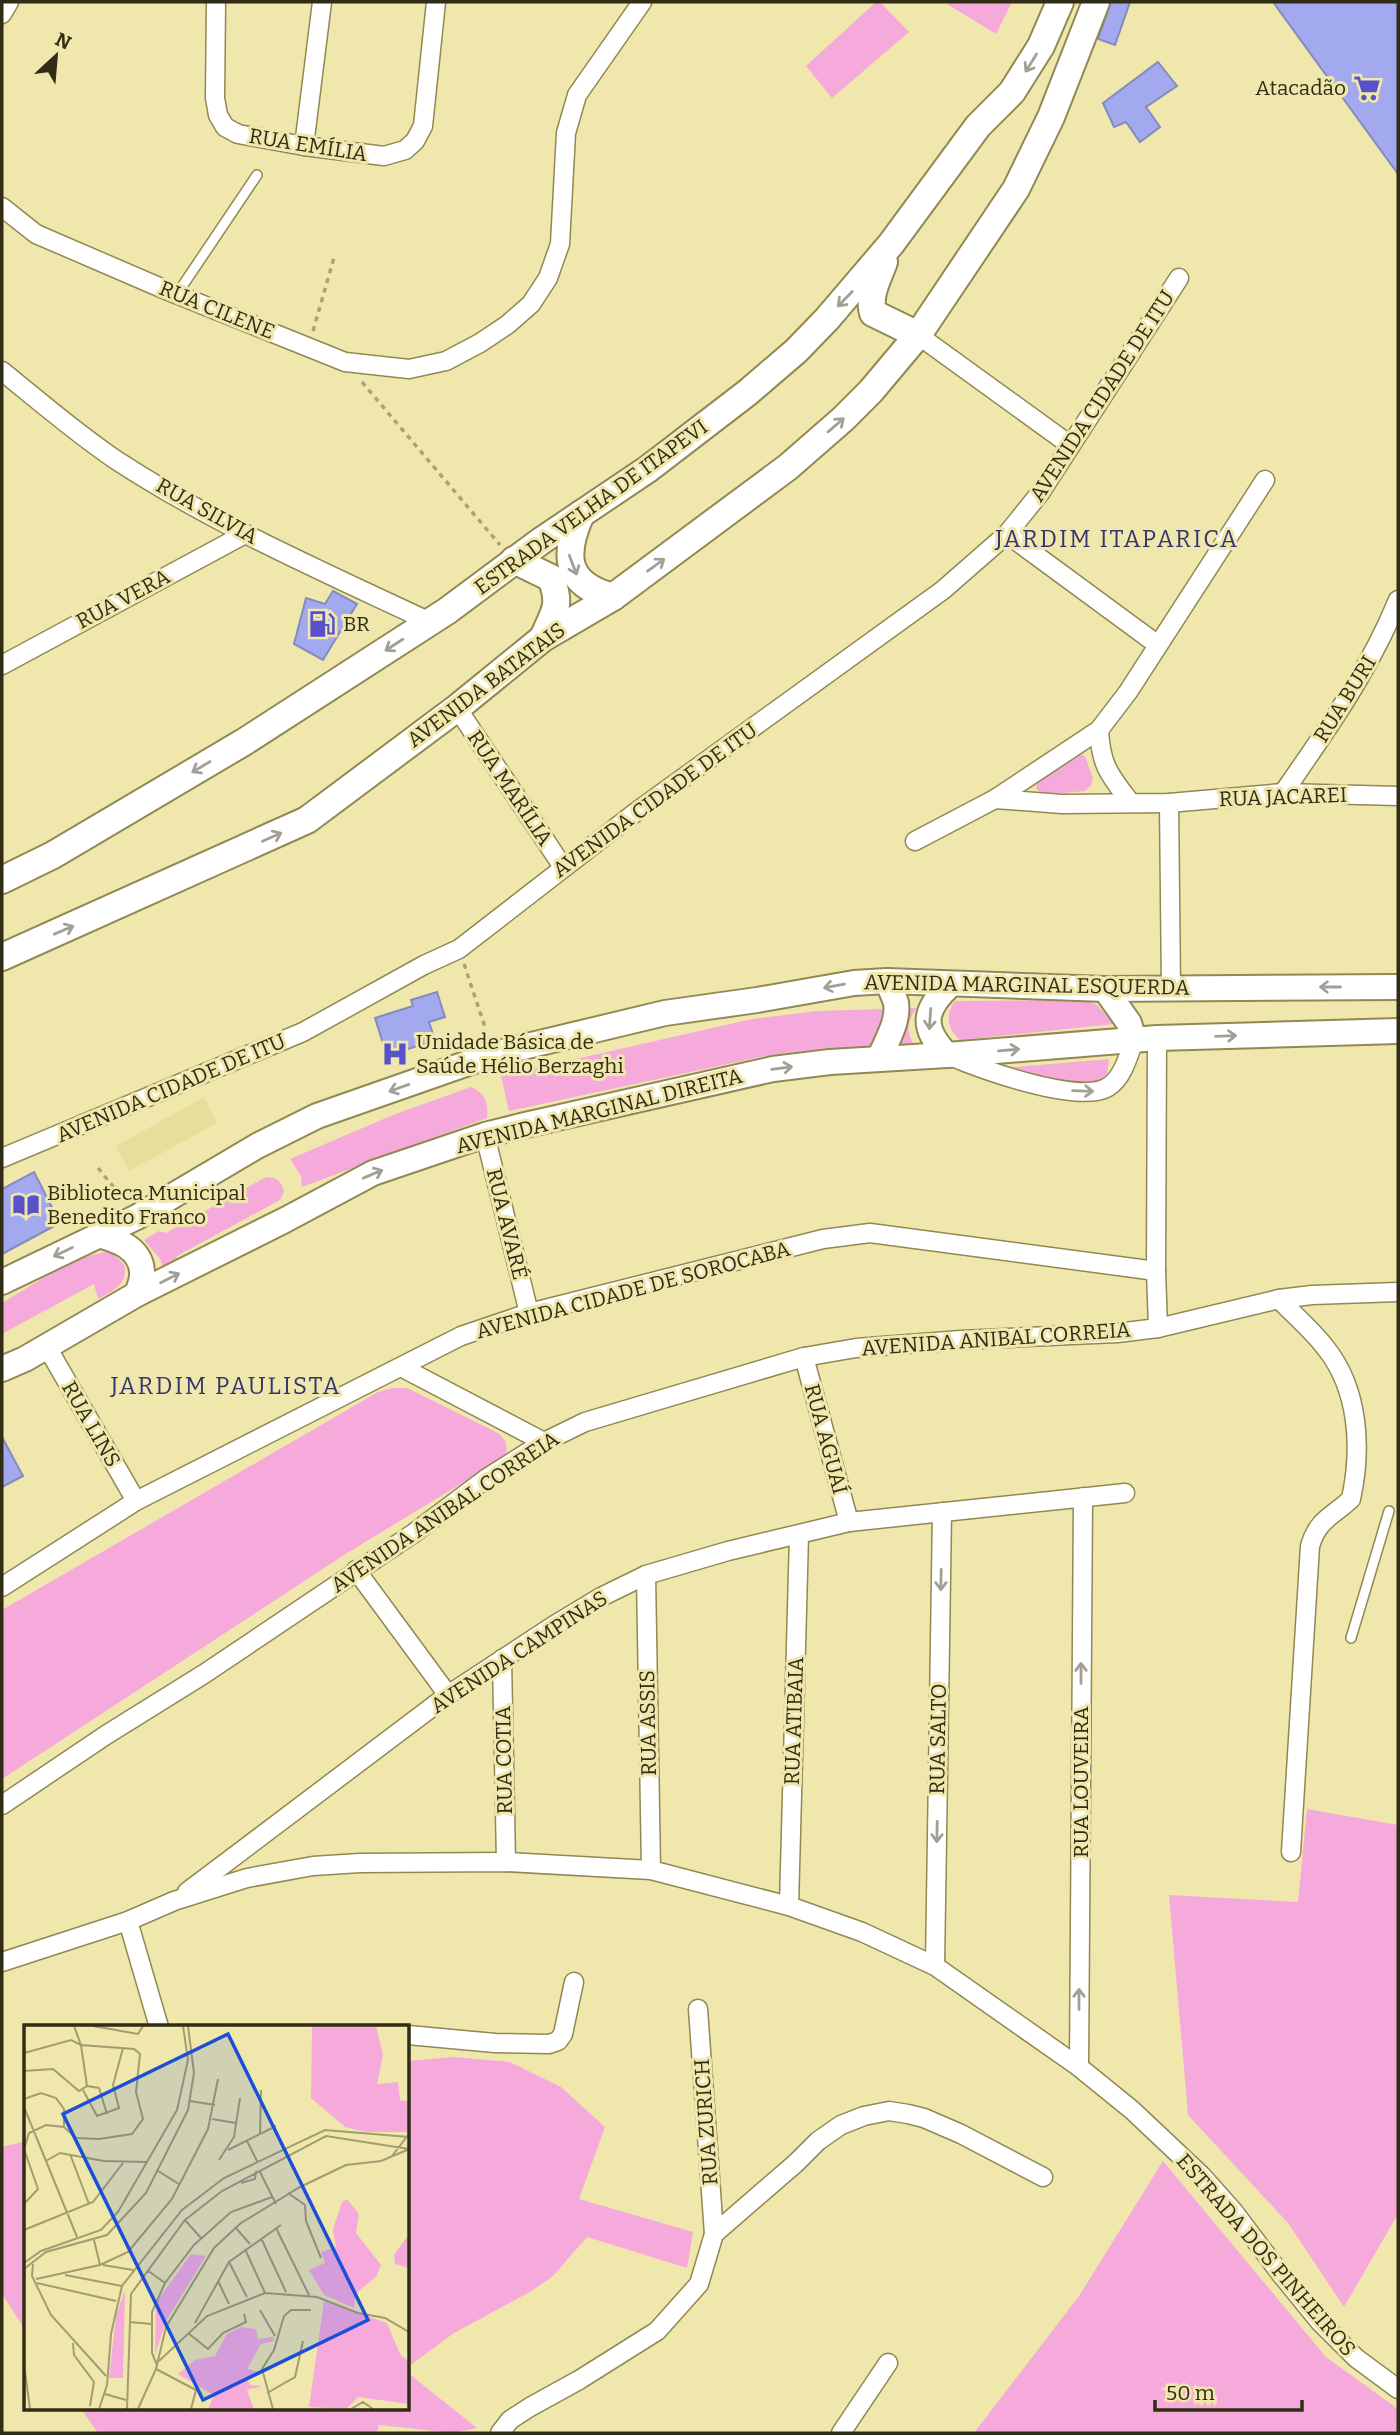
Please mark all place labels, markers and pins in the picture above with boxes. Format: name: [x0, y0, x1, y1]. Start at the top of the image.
supermarket icon: Atacadão: [1352, 73, 1382, 103]
place label: Atacadão: [1255, 75, 1346, 101]
fuel station icon: BR: [307, 609, 337, 639]
place label: BR: [343, 611, 370, 637]
place label: Unidade Básica de Saúde Hélio Berzaghi: [416, 1029, 624, 1079]
hospital icon: Unidade Básica de Saúde Hélio Berzaghi: [380, 1039, 410, 1069]
place label: Biblioteca Municipal Benedito Franco: [47, 1180, 246, 1230]
library icon: Biblioteca Municipal Benedito Franco: [11, 1190, 41, 1220]

